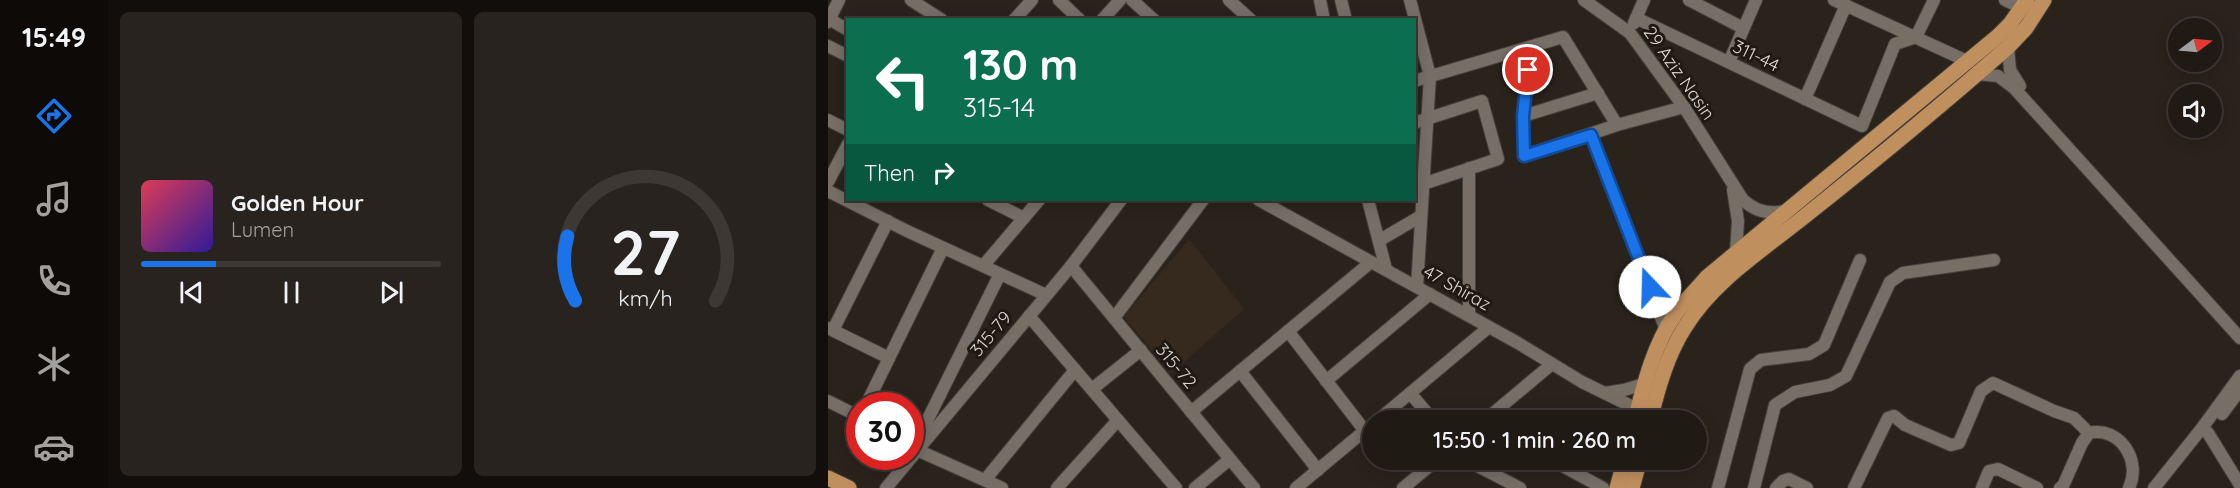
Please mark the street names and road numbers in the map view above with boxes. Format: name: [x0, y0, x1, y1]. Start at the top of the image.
street label: 29 Aziz Nasin: [1639, 21, 1720, 124]
street label: 311-44: [1729, 35, 1783, 77]
street label: 47 Shiraz: [1420, 260, 1495, 315]
street label: 315-79: [965, 306, 1016, 361]
street label: 315-72: [1151, 338, 1202, 393]

